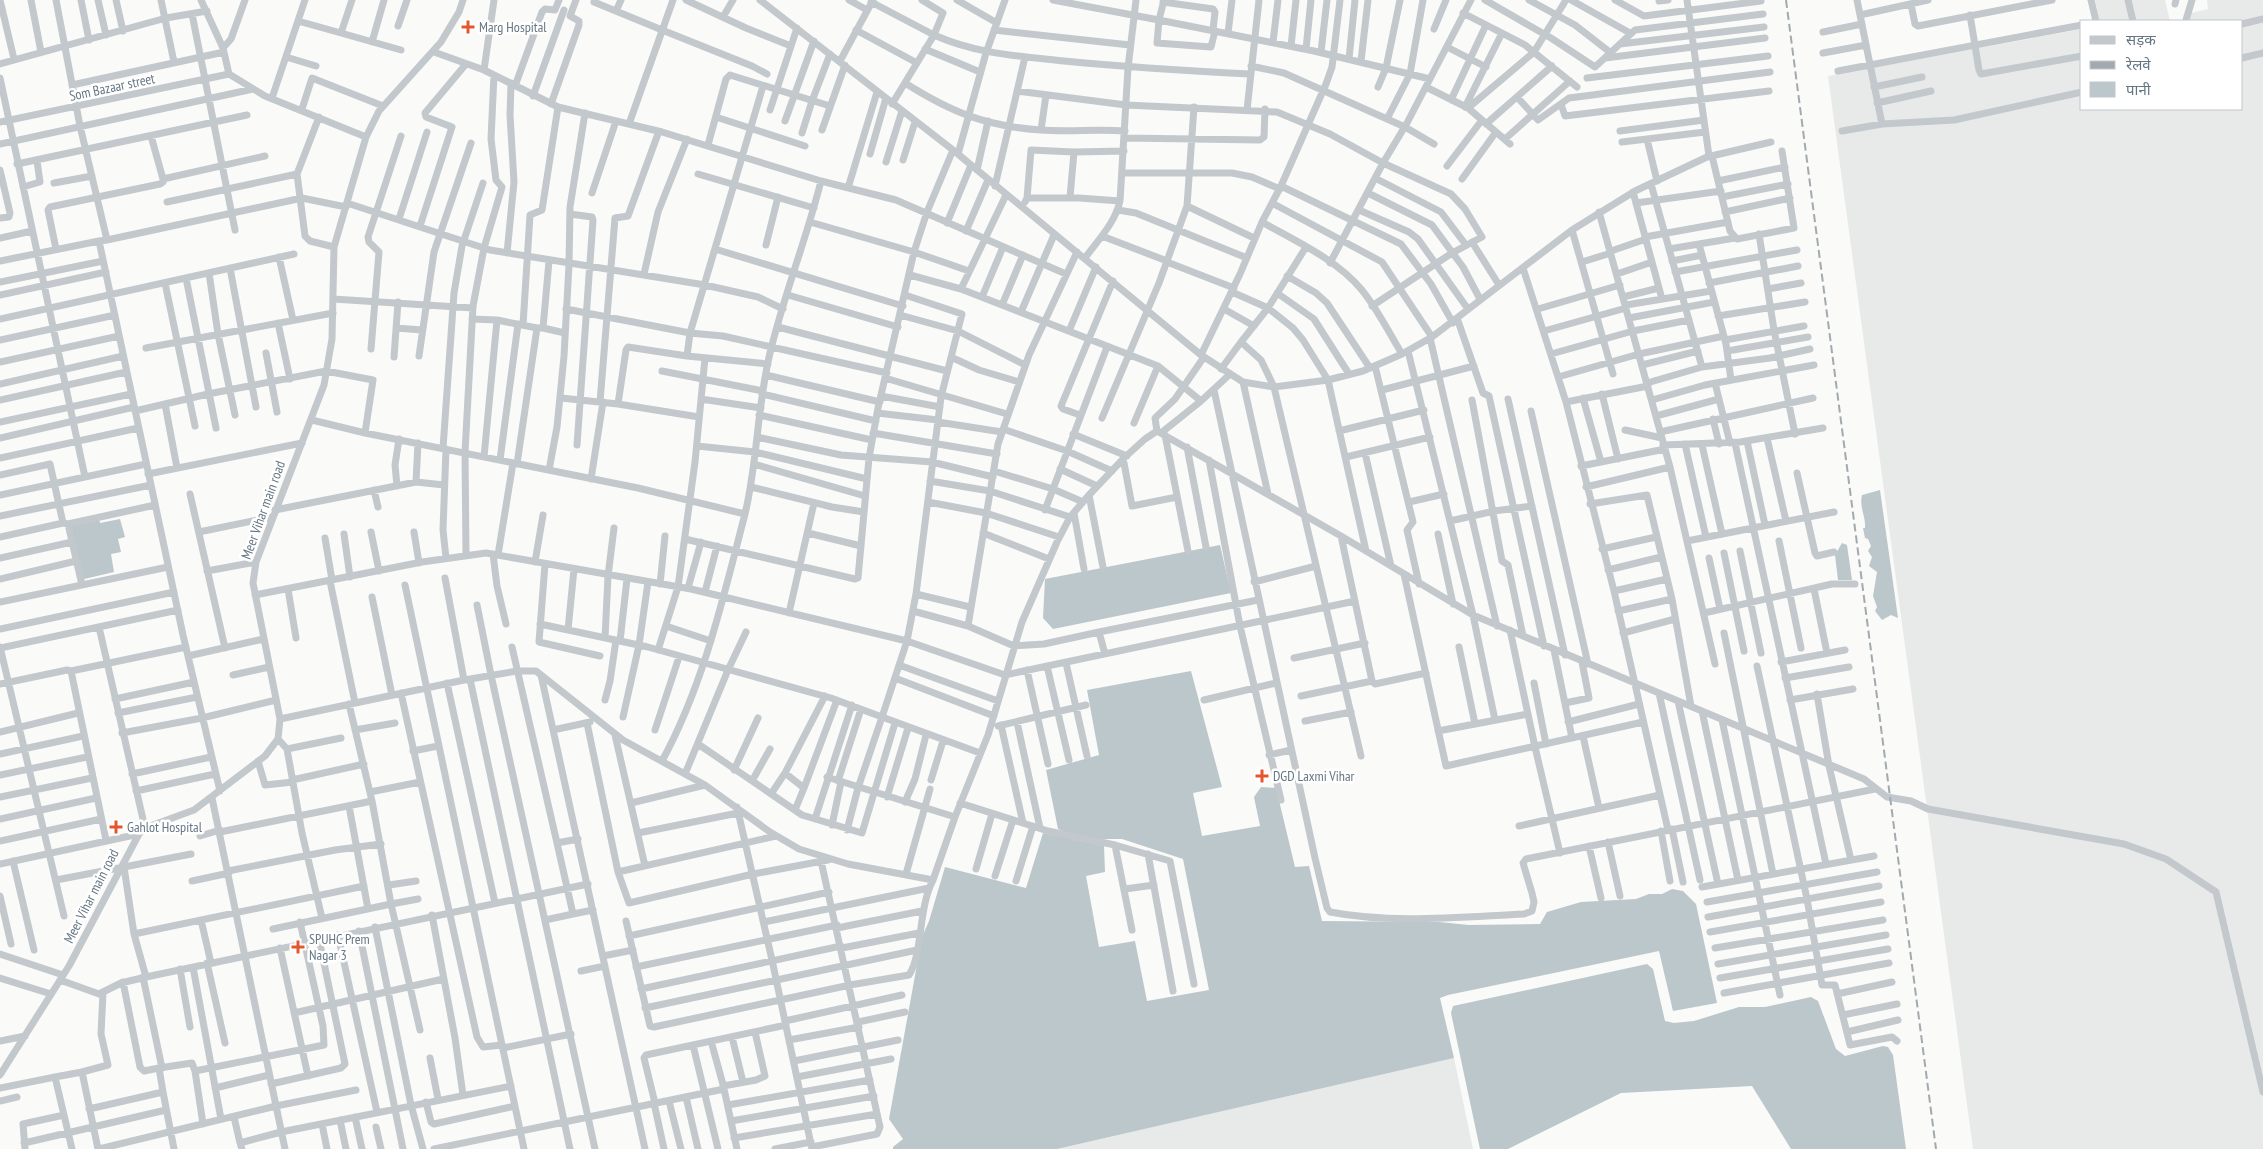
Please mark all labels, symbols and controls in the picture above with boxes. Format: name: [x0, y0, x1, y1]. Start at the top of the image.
place label: Marg Hospital: [479, 18, 547, 36]
marker: Marg Hospital: [461, 20, 475, 34]
legend: [2080, 20, 2243, 110]
text: सड़क: [2126, 30, 2156, 49]
text: रेलवे: [2125, 55, 2151, 74]
street label: Som Bazaar street: [68, 69, 157, 105]
text: पानी: [2126, 80, 2152, 99]
street label: Meer Vihar main road: [237, 458, 289, 562]
place label: DGD Laxmi Vihar: [1273, 767, 1355, 785]
marker: DGD Laxmi Vihar: [1255, 769, 1269, 783]
place label: Gahlot Hospital: [127, 818, 203, 836]
marker: Gahlot Hospital: [109, 820, 123, 834]
street label: Meer Vihar main road: [60, 846, 122, 946]
place label: SPUHC Prem Nagar 3: [309, 930, 370, 964]
marker: SPUHC Prem Nagar 3: [291, 940, 305, 954]

